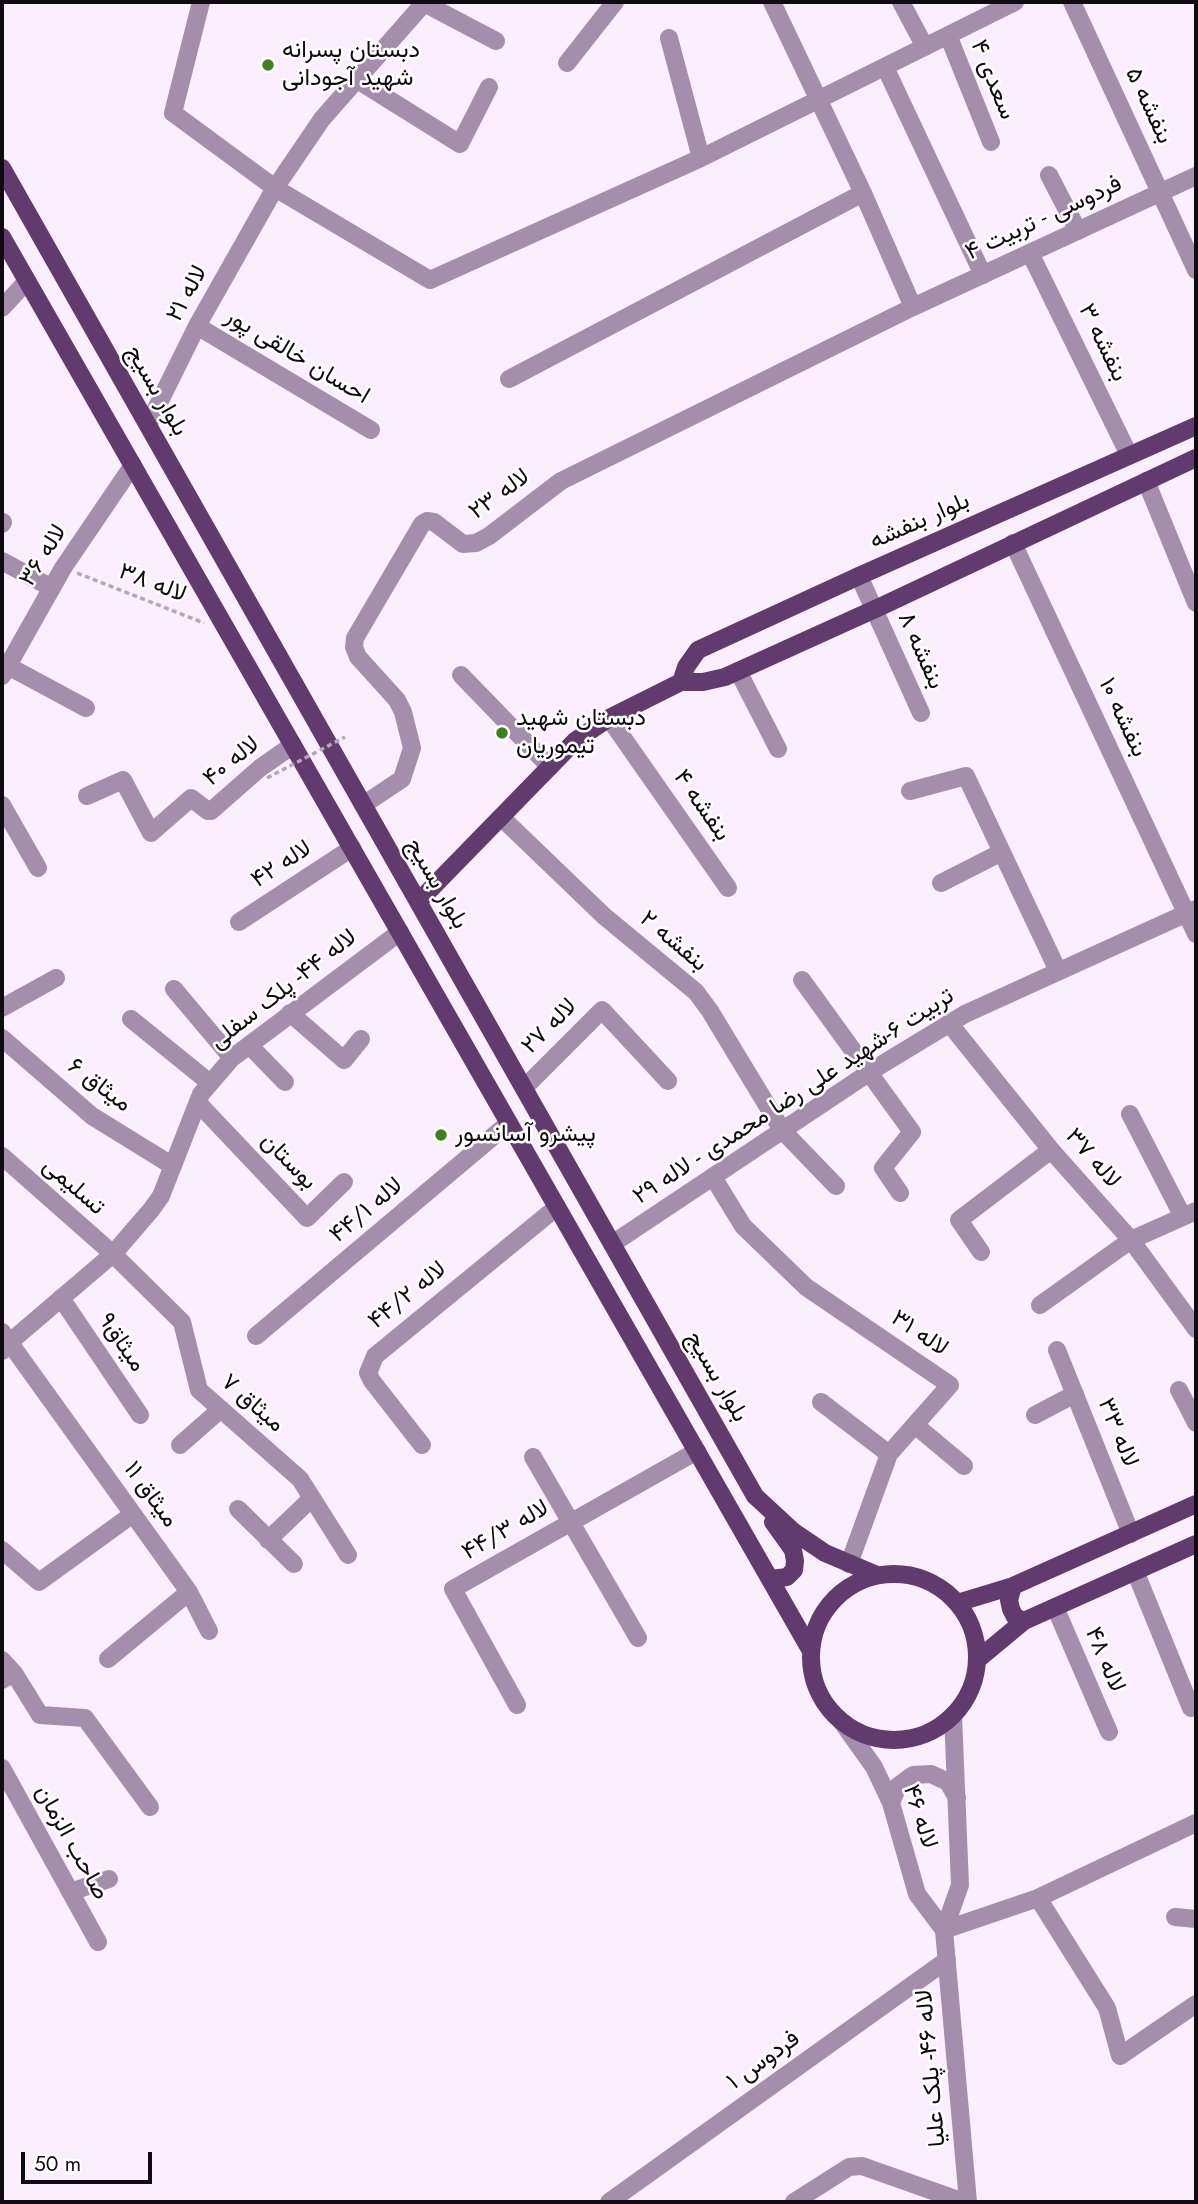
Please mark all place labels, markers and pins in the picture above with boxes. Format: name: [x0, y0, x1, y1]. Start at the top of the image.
place label: دبستان پسرانه شهید آجودانی: [282, 37, 420, 93]
marker: دبستان پسرانه شهید آجودانی: [260, 57, 276, 73]
place label: دبستان شهید تیموریان: [516, 705, 646, 761]
marker: دبستان شهید تیموریان: [494, 725, 510, 741]
place label: پیشرو آسانسور: [455, 1121, 596, 1149]
marker: پیشرو آسانسور: [433, 1127, 449, 1143]

